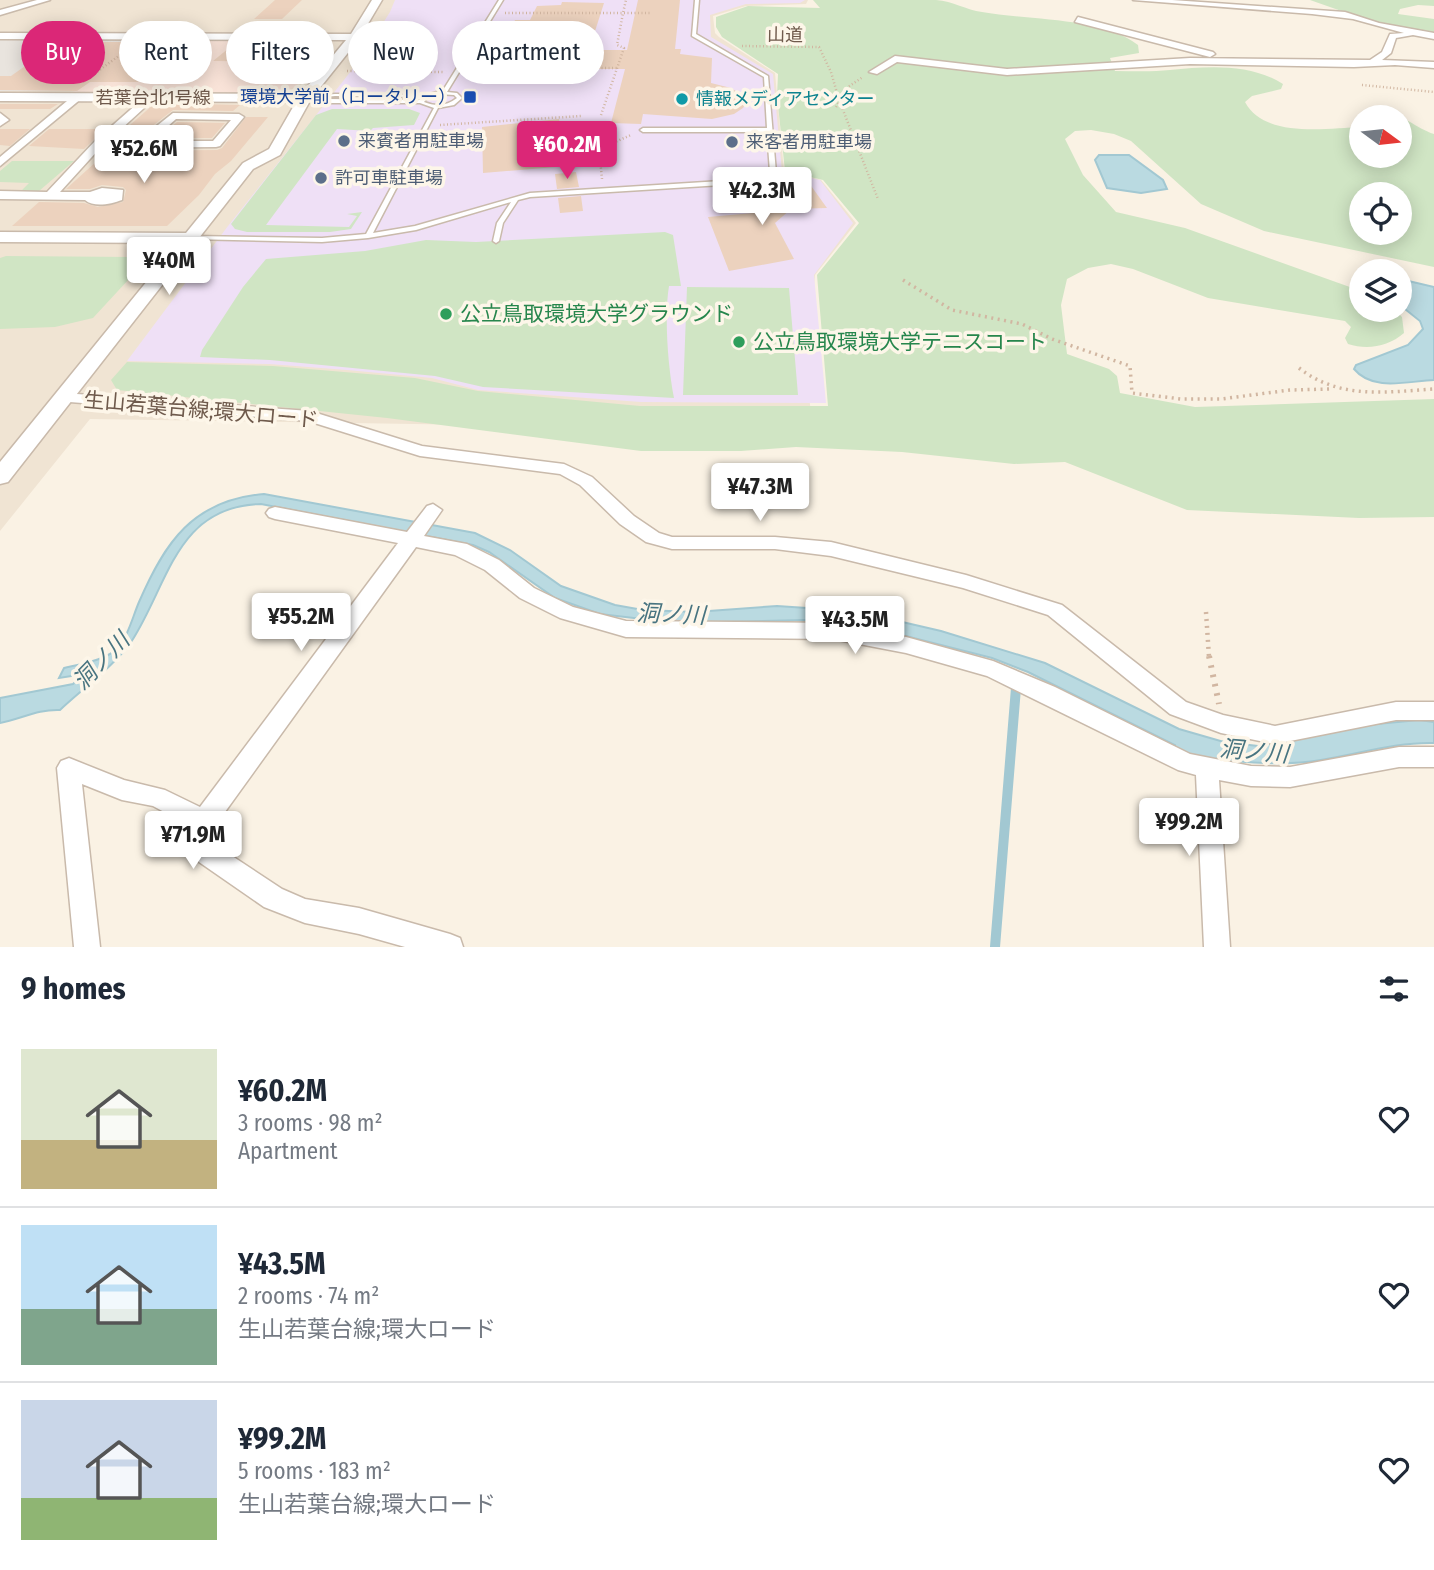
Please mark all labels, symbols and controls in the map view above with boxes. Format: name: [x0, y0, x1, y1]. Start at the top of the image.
chip: Buy: [21, 21, 105, 84]
chip: Rent: [119, 21, 212, 84]
chip: Filters: [226, 21, 334, 84]
chip: New: [348, 21, 438, 84]
chip: Apartment: [452, 21, 604, 84]
street label: 山道: [767, 24, 803, 46]
place label: 環境大学前（ロータリー）: [240, 86, 456, 108]
street label: 若葉台北1号線: [95, 87, 211, 109]
place label: 情報メディアセンター: [696, 88, 874, 110]
marker: 環境大学前（ロータリー）: [462, 89, 478, 105]
marker: 情報メディアセンター: [674, 91, 690, 107]
north arrow: [1349, 105, 1412, 168]
map controls: [1349, 105, 1412, 322]
pin: ¥60.2M: [510, 122, 624, 181]
pin: ¥52.6M: [87, 125, 201, 185]
place label: 来賓者用駐車場: [358, 130, 484, 152]
text: ¥60.2M: [533, 130, 601, 158]
place label: 来客者用駐車場: [746, 131, 872, 153]
marker: 来賓者用駐車場: [336, 133, 352, 149]
text: ¥52.6M: [111, 134, 177, 162]
marker: 来客者用駐車場: [724, 134, 740, 150]
place label: 許可車駐車場: [335, 167, 443, 189]
pin: ¥42.3M: [705, 168, 819, 227]
marker: 許可車駐車場: [313, 170, 329, 186]
text: ¥42.3M: [729, 176, 795, 204]
button: locate: [1349, 182, 1412, 245]
pin: ¥40M: [128, 238, 210, 297]
text: ¥40M: [143, 246, 195, 274]
button: layers: [1349, 259, 1412, 322]
place label: 公立鳥取環境大学グラウンド: [460, 301, 733, 327]
marker: 公立鳥取環境大学グラウンド: [438, 306, 454, 322]
place label: 公立鳥取環境大学テニスコート: [753, 329, 1047, 355]
marker: 公立鳥取環境大学テニスコート: [731, 334, 747, 350]
street label: 生山若葉台線;環大ロード: [83, 387, 319, 433]
pin: ¥47.3M: [703, 463, 817, 523]
text: ¥47.3M: [727, 472, 793, 500]
pin: ¥55.2M: [244, 594, 358, 653]
pin: ¥43.5M: [798, 596, 912, 656]
water label: 洞ノ川: [636, 599, 709, 629]
text: ¥55.2M: [268, 602, 334, 630]
text: ¥43.5M: [821, 605, 889, 633]
water label: 洞ノ川: [67, 624, 137, 696]
water label: 洞ノ川: [1218, 734, 1293, 768]
pin: ¥99.2M: [1132, 798, 1246, 858]
text: ¥99.2M: [1155, 807, 1223, 835]
pin: ¥71.9M: [136, 812, 250, 871]
text: ¥71.9M: [161, 820, 225, 848]
icon: filters: [1375, 970, 1413, 1008]
text: 9 homes: [21, 971, 126, 1007]
text: ¥60.2M: [238, 1073, 327, 1109]
icon: home: [77, 1077, 161, 1161]
icon: heart: [1375, 1100, 1413, 1138]
text: 3 rooms · 98 m²: [238, 1109, 383, 1137]
text: Apartment: [238, 1137, 338, 1165]
text: ¥43.5M: [238, 1246, 326, 1282]
icon: home: [77, 1253, 161, 1337]
icon: heart: [1375, 1276, 1413, 1314]
text: 2 rooms · 74 m²: [238, 1282, 379, 1310]
text: 生山若葉台線;環大ロード: [238, 1315, 496, 1343]
text: ¥99.2M: [238, 1421, 326, 1457]
icon: home: [77, 1428, 161, 1512]
icon: heart: [1375, 1451, 1413, 1489]
text: 5 rooms · 183 m²: [238, 1457, 391, 1485]
text: 生山若葉台線;環大ロード: [238, 1490, 496, 1518]

